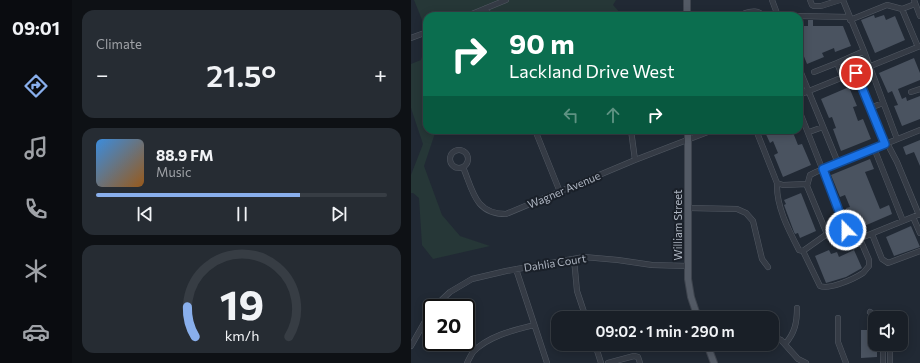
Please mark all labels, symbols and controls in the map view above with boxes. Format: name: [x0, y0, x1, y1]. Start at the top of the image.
text: 09:01: [12, 17, 60, 39]
text: 90 m: [509, 26, 575, 60]
icon: right: [443, 28, 495, 80]
text: Climate: [96, 36, 142, 52]
text: 21.5°: [206, 56, 276, 93]
pin: [839, 56, 873, 90]
text: Lackland Drive West: [509, 60, 675, 82]
text: −: [96, 61, 109, 88]
text: +: [374, 61, 387, 88]
icon: arrive: [845, 62, 867, 84]
icon: directions: [22, 72, 50, 100]
icon: left: [560, 104, 582, 126]
icon: ahead: [602, 104, 624, 126]
icon: right: [644, 104, 666, 126]
icon: music: [22, 134, 50, 162]
text: 88.9 FM: [156, 146, 213, 164]
text: Music: [156, 164, 191, 180]
street label: Wagner Avenue: [526, 168, 602, 211]
street label: William Street: [671, 189, 684, 261]
icon: phone: [22, 195, 50, 223]
icon: previous: [134, 203, 156, 225]
icon: pause: [231, 203, 253, 225]
icon: next: [328, 203, 350, 225]
position arrow: [825, 209, 867, 251]
street label: Dahlia Court: [523, 251, 587, 274]
icon: climate: [22, 257, 50, 285]
text: 19: [219, 278, 264, 329]
speed limit sign: 20: [423, 299, 475, 351]
map controls: [868, 311, 908, 351]
button: sound: [868, 311, 908, 351]
icon: car: [22, 318, 50, 346]
text: 09:02 · 1 min · 290 m: [595, 322, 735, 340]
text: km/h: [224, 326, 259, 344]

